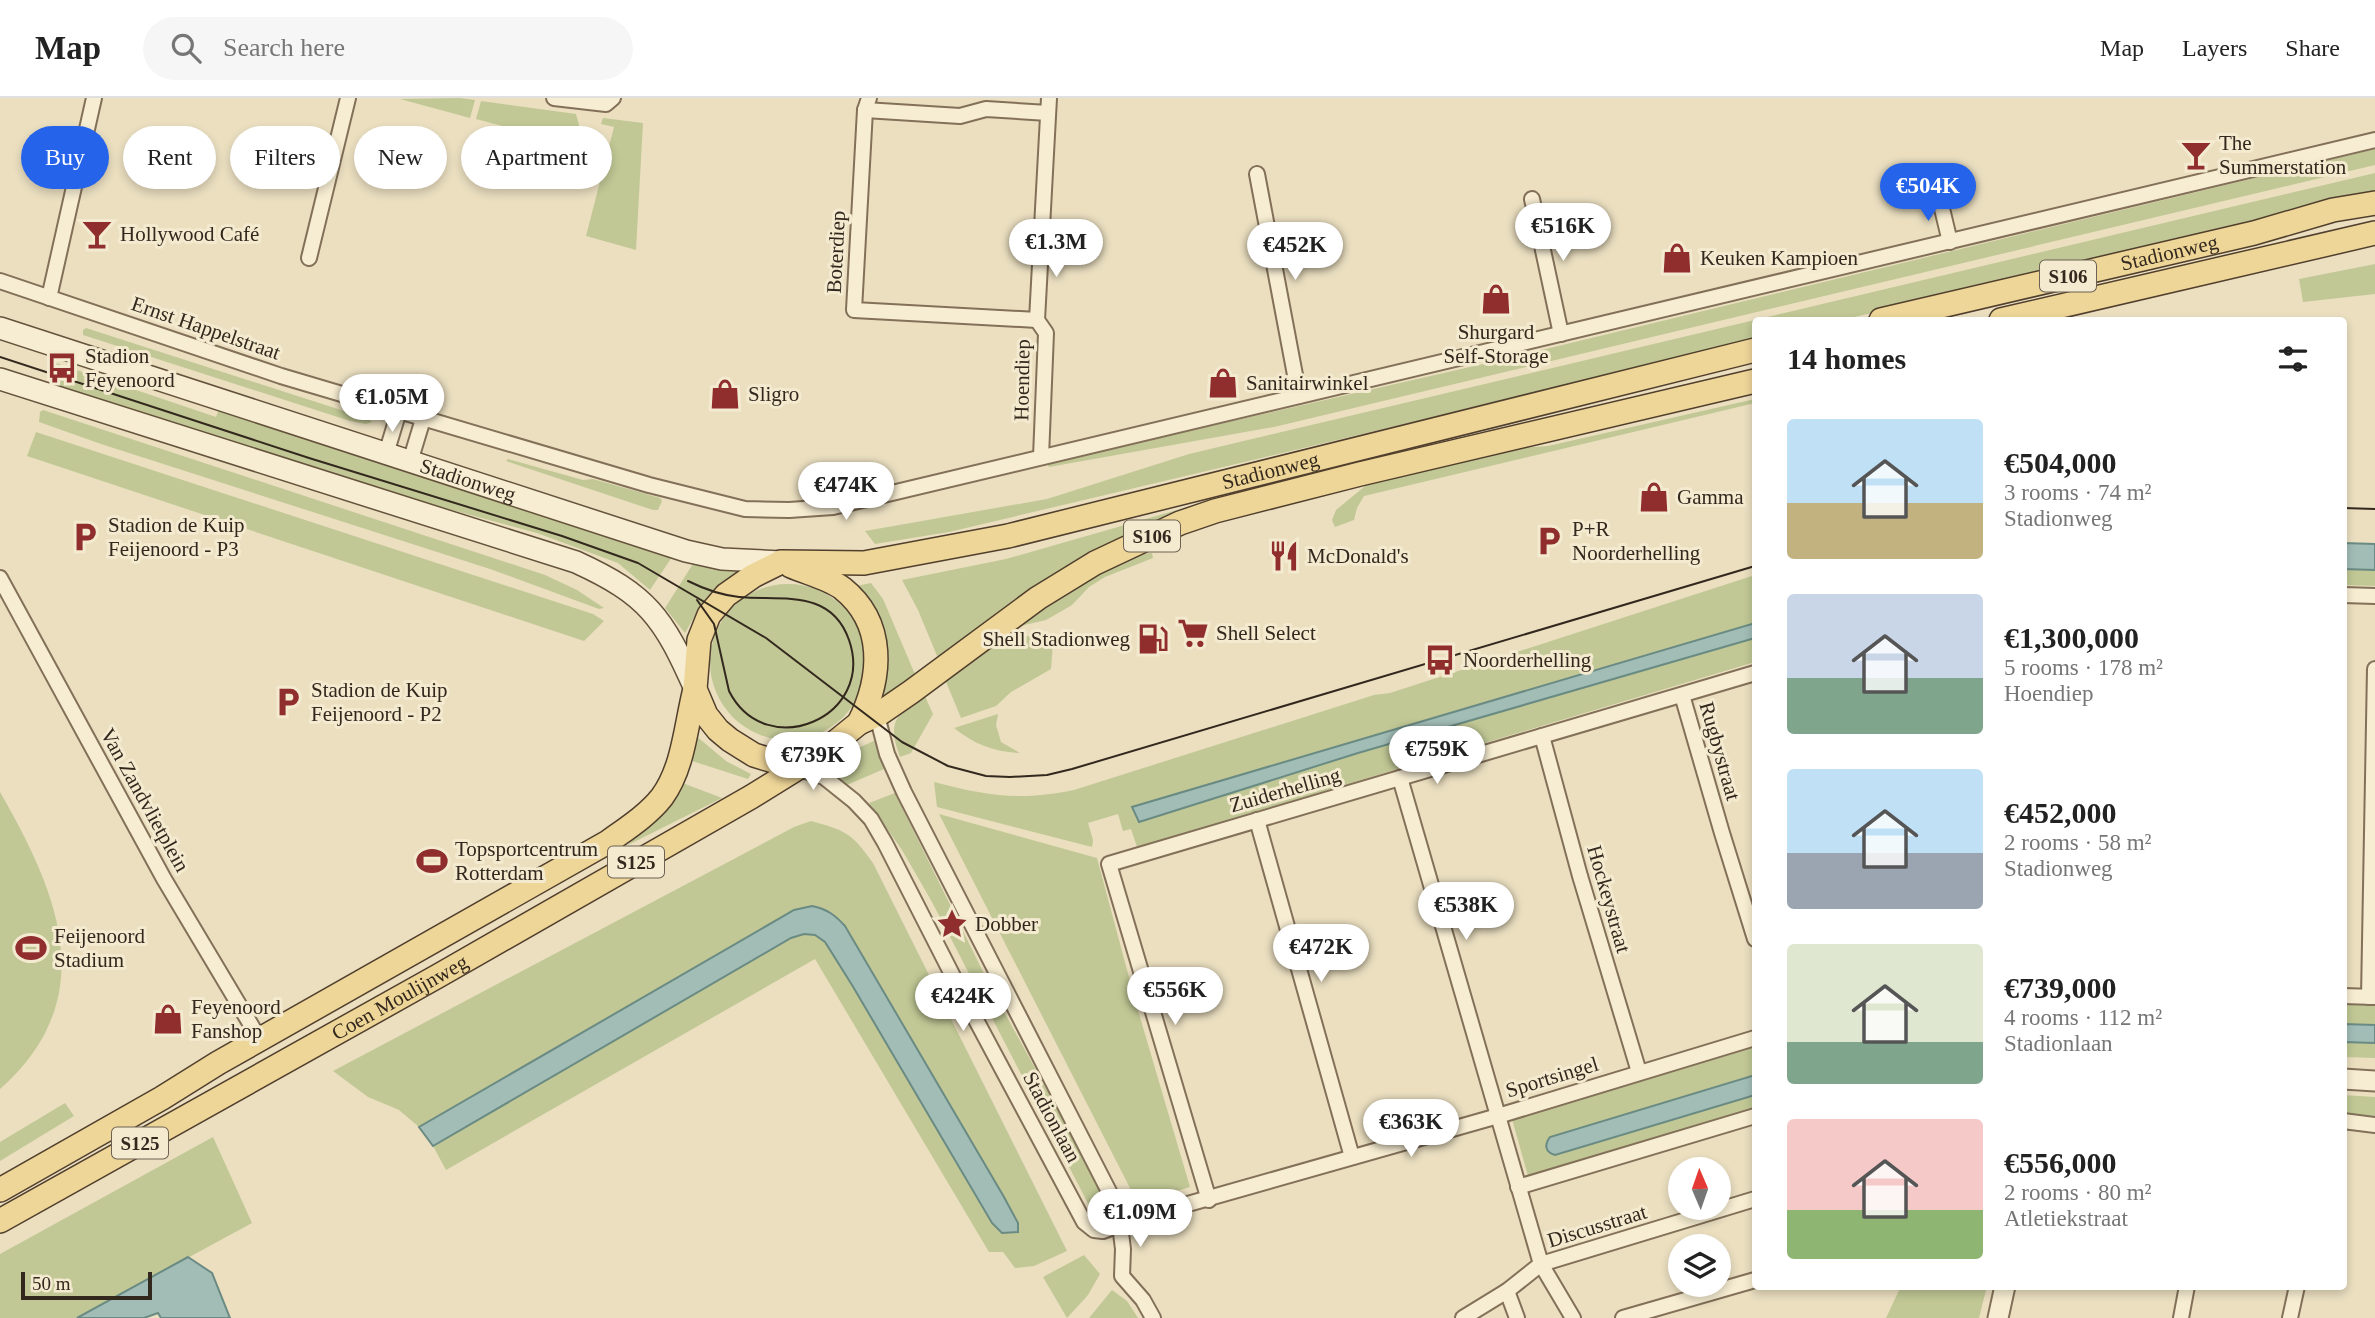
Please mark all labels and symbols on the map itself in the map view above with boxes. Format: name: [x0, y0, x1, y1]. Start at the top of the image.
place label: The Summerstation: [2219, 131, 2347, 179]
bar icon: The Summerstation: [2179, 138, 2213, 172]
pin: €504K: [1879, 164, 1977, 223]
pin: €516K: [1514, 204, 1612, 263]
street label: Boterdiep: [822, 210, 850, 294]
bar icon: Hollywood Café: [80, 217, 114, 251]
pin: €1.3M: [1007, 220, 1105, 279]
place label: Hollywood Café: [120, 222, 259, 246]
pin: €452K: [1246, 222, 1344, 282]
street label: Stadionweg: [2118, 230, 2221, 276]
shop icon: Keuken Kampioen: [1660, 241, 1694, 275]
place label: Keuken Kampioen: [1700, 246, 1859, 270]
road number: S106: [2040, 260, 2096, 292]
shop icon: Shurgard Self-Storage: [1479, 282, 1513, 316]
street label: Ernst Happelstraat: [128, 291, 284, 365]
place label: Shurgard Self-Storage: [1444, 320, 1548, 368]
street label: Hoendiep: [1009, 339, 1035, 421]
place label: Stadion Feyenoord: [85, 344, 175, 392]
bus stop icon: Stadion Feyenoord: [45, 351, 79, 385]
shop icon: Sanitairwinkel: [1206, 366, 1240, 400]
place label: Sanitairwinkel: [1246, 371, 1369, 395]
pin: €1.05M: [335, 374, 449, 434]
shop icon: Sligro: [708, 377, 742, 411]
place label: Sligro: [748, 382, 799, 406]
street label: Stadionweg: [1219, 447, 1322, 494]
street label: Stadionweg: [417, 453, 519, 507]
pin: €474K: [797, 462, 895, 522]
shop icon: Gamma: [1637, 480, 1671, 514]
place label: Gamma: [1677, 485, 1744, 509]
place label: Stadion de Kuip Feijenoord - P3: [108, 513, 245, 561]
place label: P+R Noorderhelling: [1572, 517, 1701, 565]
parking icon: Stadion de Kuip Feijenoord - P3: [68, 520, 102, 554]
road number: S106: [1124, 520, 1180, 551]
parking icon: P+R Noorderhelling: [1532, 524, 1566, 558]
restaurant icon: McDonald's: [1267, 539, 1301, 573]
place label: McDonald's: [1307, 544, 1409, 568]
supermarket icon: Shell Select: [1176, 616, 1210, 650]
place label: Shell Select: [1216, 621, 1316, 645]
fuel station icon: Shell Stadionweg: [1136, 622, 1170, 656]
place label: Shell Stadionweg: [982, 627, 1130, 651]
bus stop icon: Noorderhelling: [1423, 643, 1457, 677]
place label: Noorderhelling: [1463, 648, 1592, 672]
place label: Stadion de Kuip Feijenoord - P2: [311, 678, 448, 726]
parking icon: Stadion de Kuip Feijenoord - P2: [271, 685, 305, 719]
street label: Rugbystraat: [1694, 699, 1746, 803]
street label: Van Zandvlietplein: [96, 724, 195, 876]
pin: €759K: [1388, 726, 1486, 786]
pin: €739K: [764, 732, 862, 792]
street label: Zuiderhelling: [1227, 763, 1344, 817]
place label: Topsportcentrum Rotterdam: [455, 837, 598, 885]
street label: Hockeystraat: [1582, 842, 1636, 956]
sports icon: Topsportcentrum Rotterdam: [415, 844, 449, 878]
road number: S125: [608, 846, 664, 877]
pin: €538K: [1417, 882, 1515, 942]
place icon: Dobber: [935, 907, 969, 941]
place label: Dobber: [975, 912, 1038, 936]
place label: Feijenoord Stadium: [54, 924, 145, 972]
pin: €472K: [1272, 924, 1370, 984]
sports icon: Feijenoord Stadium: [14, 931, 48, 965]
street label: Coen Moulijnweg: [327, 949, 472, 1045]
pin: €556K: [1126, 968, 1224, 1027]
pin: €424K: [914, 974, 1012, 1033]
place label: Feyenoord Fanshop: [191, 995, 281, 1043]
shop icon: Feyenoord Fanshop: [151, 1002, 185, 1036]
street label: Sportsingel: [1503, 1051, 1601, 1102]
street label: Stadionlaan: [1018, 1068, 1086, 1167]
pin: €363K: [1362, 1100, 1460, 1159]
road number: S125: [112, 1128, 168, 1158]
north arrow: [1668, 1157, 1731, 1220]
pin: €1.09M: [1083, 1190, 1197, 1249]
street label: Discusstraat: [1544, 1199, 1650, 1252]
scale bar: [21, 1269, 152, 1301]

